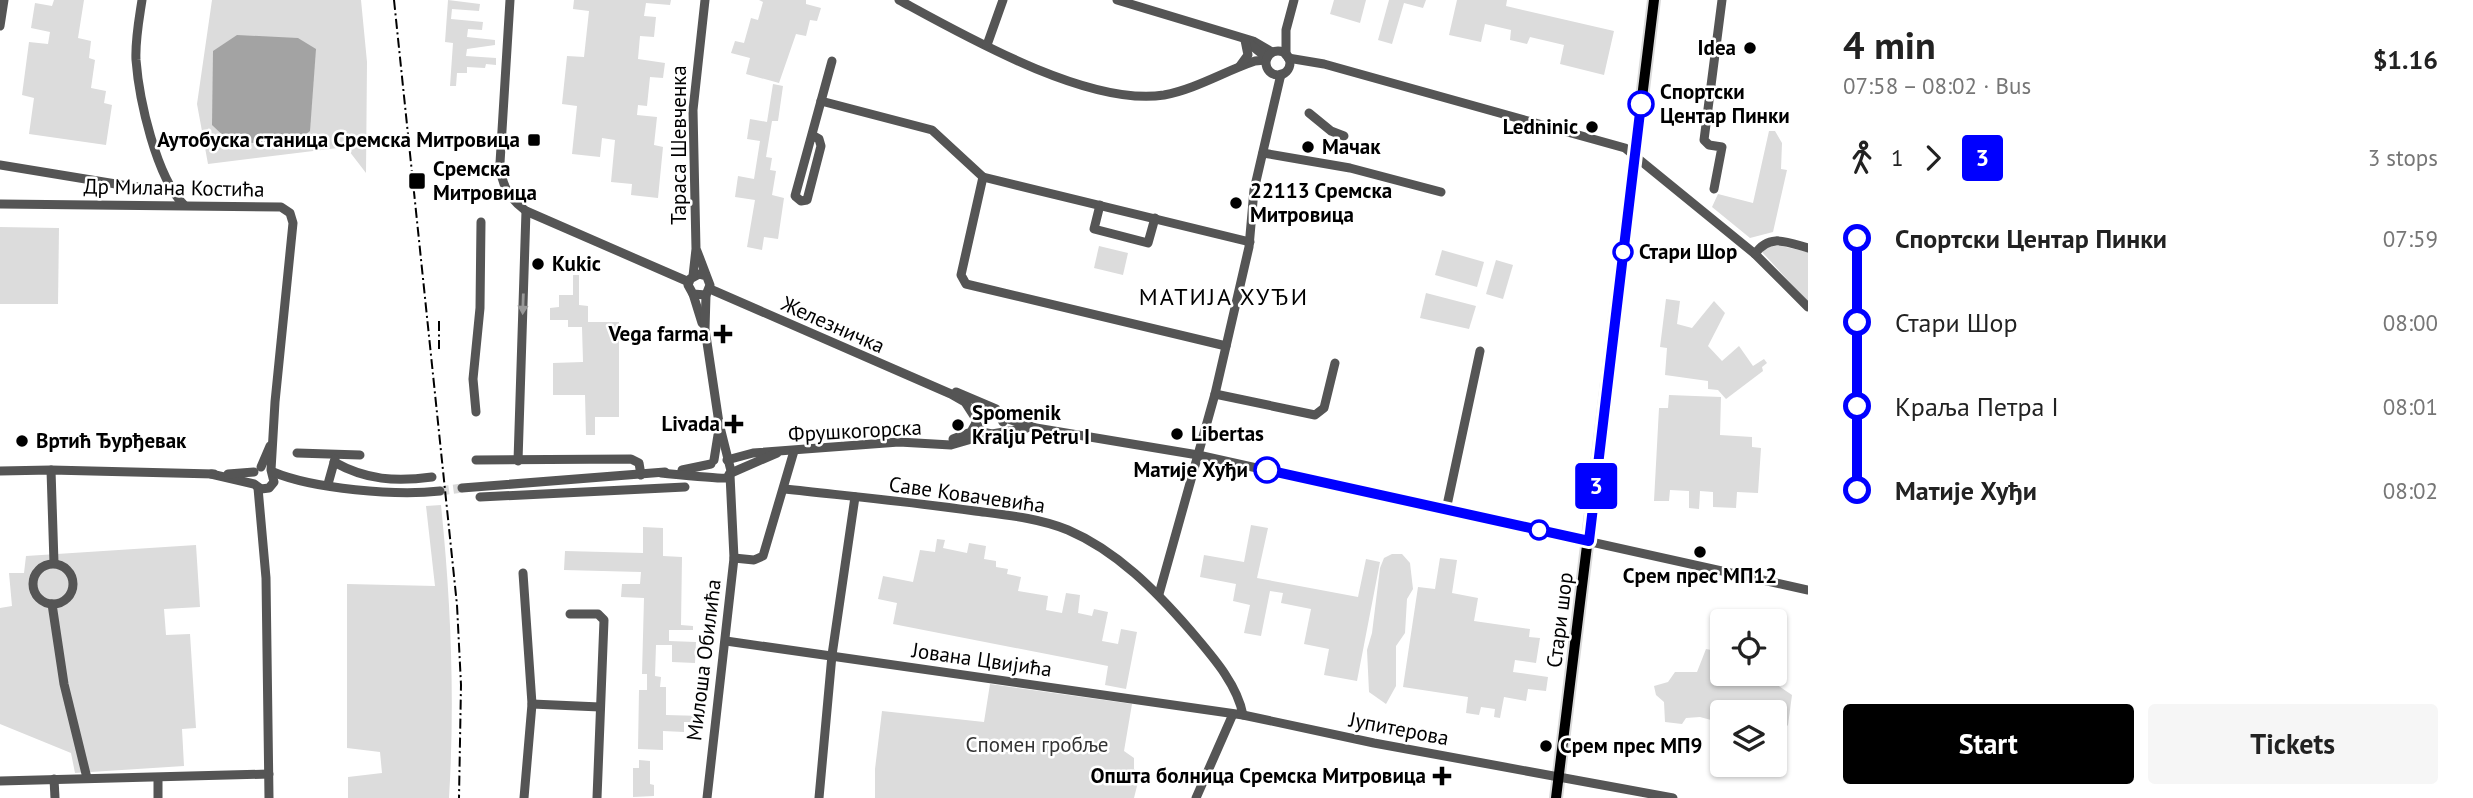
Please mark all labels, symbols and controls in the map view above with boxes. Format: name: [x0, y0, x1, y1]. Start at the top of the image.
text: 4 min: [1843, 20, 1936, 69]
place label: Idea: [1698, 34, 1736, 61]
marker: Idea: [1742, 40, 1758, 56]
text: $1.16: [2373, 43, 2438, 76]
street label: Тараса Шевченка: [665, 65, 692, 225]
text: 07:58 – 08:02 · Bus: [1843, 71, 2031, 100]
place label: Спортски Центар Пинки: [1660, 78, 1790, 129]
marker: Спортски Центар Пинки: [1628, 91, 1654, 117]
place label: Ledninic: [1503, 113, 1578, 140]
marker: Ledninic: [1584, 119, 1600, 135]
place label: Аутобуска станица Сремска Митровица: [157, 126, 520, 153]
marker: Аутобуска станица Сремска Митровица: [526, 132, 542, 148]
place label: Мачак: [1322, 133, 1381, 160]
marker: Мачак: [1300, 139, 1316, 155]
icon: walk: [1843, 139, 1881, 177]
icon: forward: [1914, 139, 1952, 177]
text: 3: [1976, 142, 1989, 173]
text: 1: [1891, 143, 1904, 172]
text: 3 stops: [2368, 143, 2438, 172]
place label: Сремска Митровица: [433, 155, 537, 206]
marker: Сремска Митровица: [407, 171, 427, 191]
street label: Др Милана Костића: [83, 172, 265, 203]
place label: 22113 Сремска Митровица: [1250, 177, 1392, 228]
marker: 22113 Сремска Митровица: [1228, 195, 1244, 211]
text: Спортски Центар Пинки: [1895, 222, 2167, 255]
text: 07:59: [2383, 224, 2438, 253]
place label: Стари Шор: [1639, 238, 1737, 265]
marker: Стари Шор: [1613, 242, 1633, 262]
place label: Kukic: [552, 250, 601, 277]
marker: Kukic: [530, 256, 546, 272]
district label: МАТИЈА ХУЂИ: [1139, 281, 1309, 312]
street label: Железничка: [776, 289, 889, 359]
one-way arrow: [517, 293, 528, 315]
text: Стари Шор: [1895, 306, 2018, 339]
text: 08:00: [2383, 308, 2438, 337]
place label: Vega farma: [608, 320, 709, 347]
marker: Vega farma: [715, 326, 731, 342]
text: Краља Петра I: [1895, 390, 2059, 423]
text: 08:01: [2383, 392, 2438, 421]
place label: Spomenik Kralju Petru I: [972, 399, 1090, 450]
place label: Livada: [661, 410, 720, 437]
street label: Фрушкогорска: [787, 414, 922, 447]
marker: Livada: [726, 416, 742, 432]
marker: Spomenik Kralju Petru I: [950, 417, 966, 433]
place label: Libertas: [1191, 420, 1264, 447]
marker: Libertas: [1169, 426, 1185, 442]
place label: Вртић Ђурђевак: [36, 427, 187, 454]
marker: Вртић Ђурђевак: [14, 433, 30, 449]
place label: Матије Хуђи: [1133, 456, 1248, 483]
marker: Матије Хуђи: [1254, 457, 1280, 483]
line badge: 3: [1573, 463, 1619, 509]
street label: Саве Ковачевића: [887, 470, 1047, 519]
text: 3: [1589, 470, 1603, 501]
text: Матије Хуђи: [1895, 474, 2037, 507]
text: 08:02: [2383, 476, 2438, 505]
unlabelled marker: [1529, 520, 1549, 540]
marker: Срем прес МП12: [1692, 544, 1708, 560]
place label: Срем прес МП12: [1623, 562, 1777, 589]
street label: Стари шор: [1540, 571, 1579, 669]
street label: Милоша Обилића: [680, 578, 727, 742]
map controls: [1710, 609, 1787, 777]
button: locate: [1710, 609, 1787, 686]
street label: Јована Цвијића: [909, 636, 1054, 683]
button: layers: [1710, 700, 1787, 777]
button: Start: [1843, 704, 2134, 784]
button: Tickets: [2148, 704, 2438, 784]
street label: Јупитерова: [1346, 705, 1451, 751]
park label: Спомен гробље: [966, 731, 1108, 758]
place label: Срем прес МП9: [1560, 732, 1702, 759]
marker: Срем прес МП9: [1538, 738, 1554, 754]
place label: Општа болница Сремска Митровица: [1090, 762, 1426, 789]
marker: Општа болница Сремска Митровица: [1432, 766, 1452, 786]

